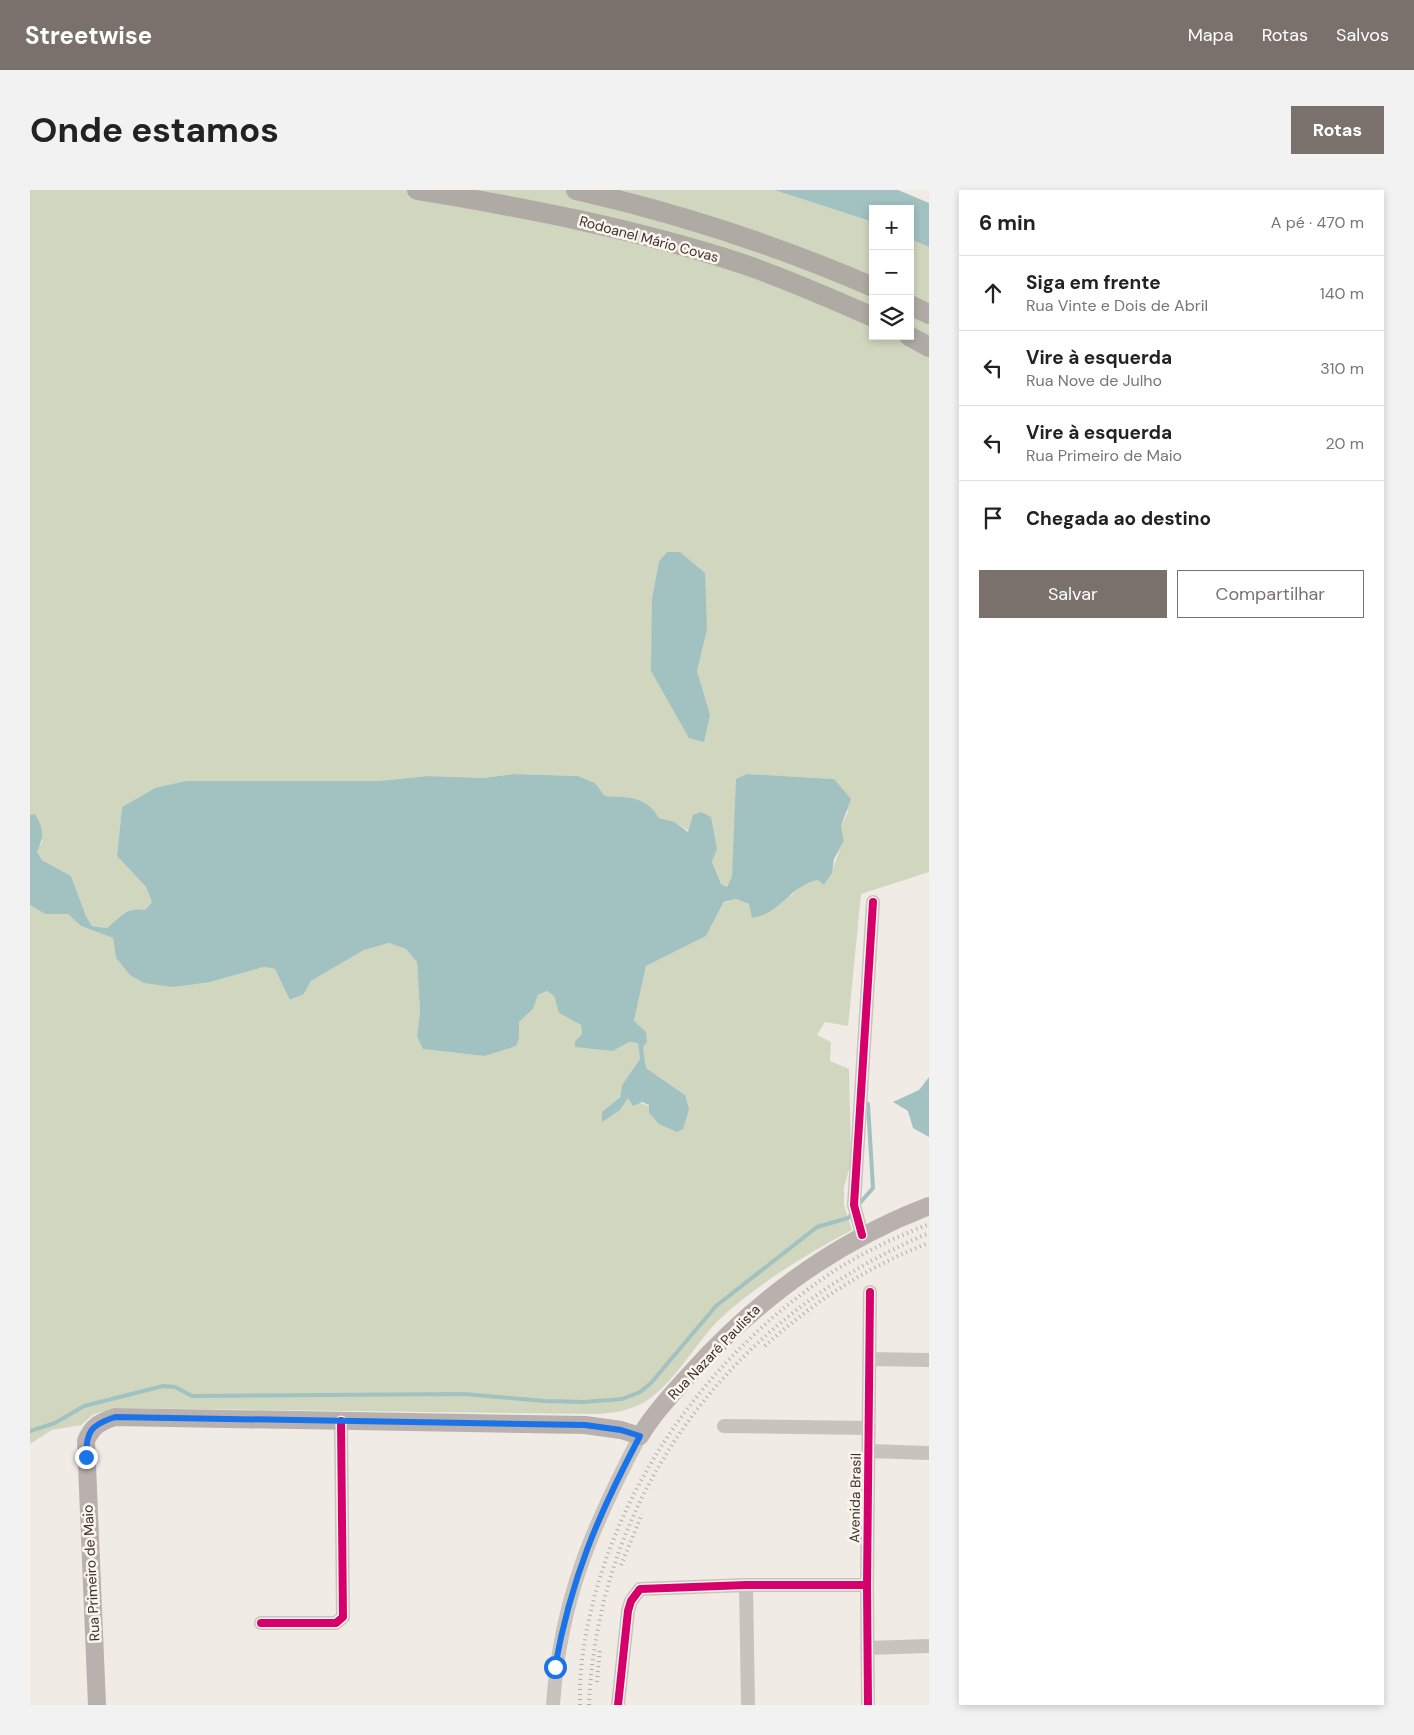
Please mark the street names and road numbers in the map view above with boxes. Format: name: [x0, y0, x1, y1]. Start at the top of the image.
street label: Rodoanel Mário Covas: [577, 212, 721, 266]
street label: Rua Nazaré Paulista: [664, 1301, 764, 1403]
street label: Avenida Brasil: [845, 1453, 865, 1543]
street label: Rua Primeiro de Maio: [78, 1504, 104, 1642]

